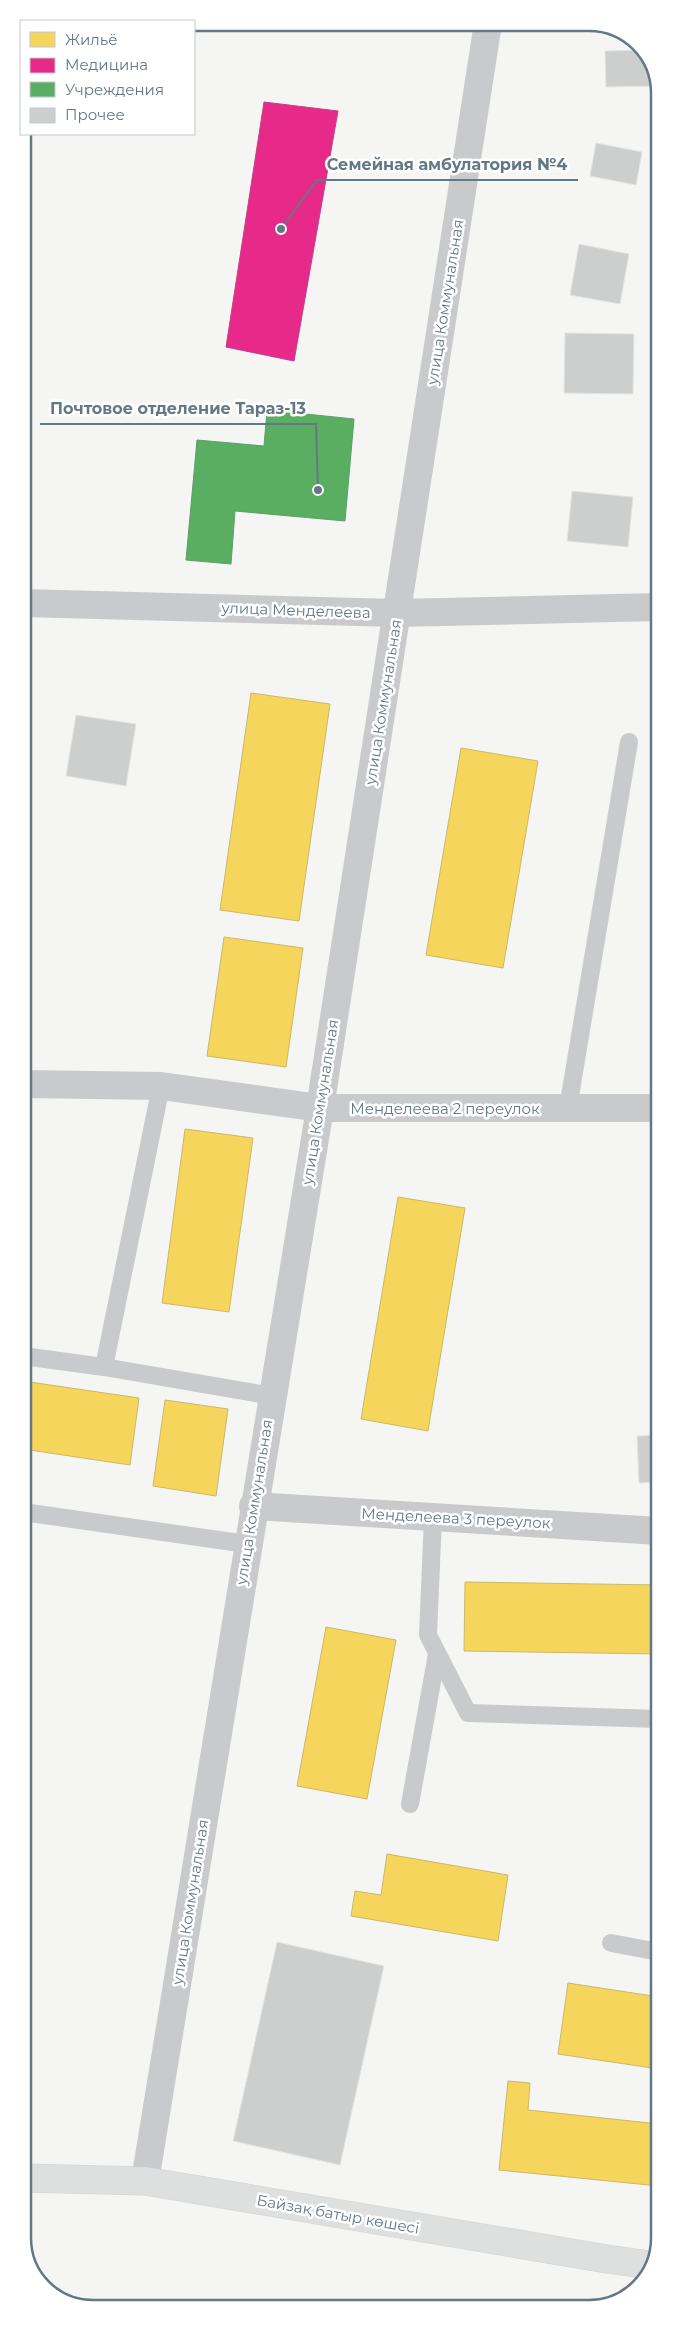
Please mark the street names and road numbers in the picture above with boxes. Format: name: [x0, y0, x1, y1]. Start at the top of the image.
street label: улица Коммунальная: [422, 218, 467, 387]
street label: улица Менделеева: [220, 598, 371, 622]
street label: улица Коммунальная: [360, 618, 405, 787]
street label: улица Коммунальная: [297, 1018, 342, 1187]
street label: Менделеева 2 переулок: [350, 1099, 540, 1118]
street label: улица Коммунальная: [231, 1418, 276, 1587]
street label: Менделеева 3 переулок: [361, 1504, 551, 1532]
street label: улица Коммунальная: [167, 1818, 212, 1987]
street label: Байзақ батыр көшесі: [255, 2190, 421, 2238]

